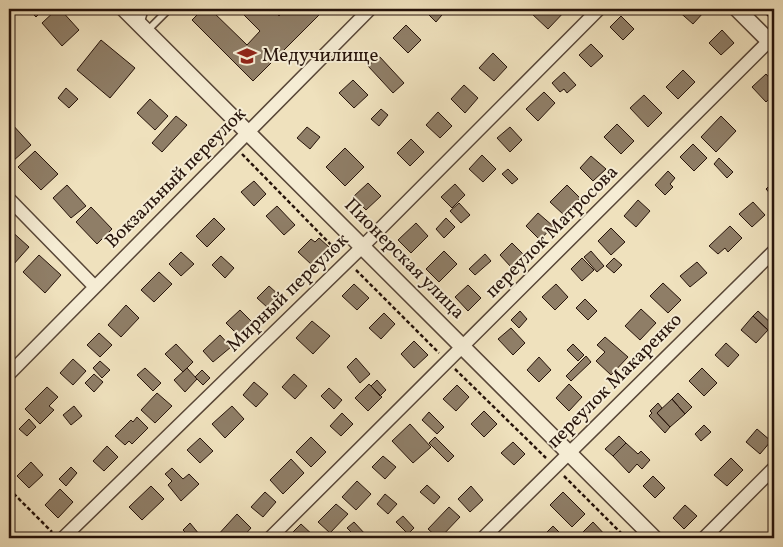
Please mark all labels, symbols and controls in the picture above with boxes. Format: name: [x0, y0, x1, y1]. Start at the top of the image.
place label: Медучилище: [262, 43, 379, 69]
school or university icon: Медучилище: [236, 45, 258, 67]
street label: Вокзальный переулок: [100, 102, 252, 254]
street label: переулок Матросова: [480, 160, 624, 304]
street label: Пионерская улица: [338, 193, 470, 325]
street label: Мирный переулок: [221, 228, 355, 358]
street label: переулок Макаренко: [542, 308, 688, 454]

